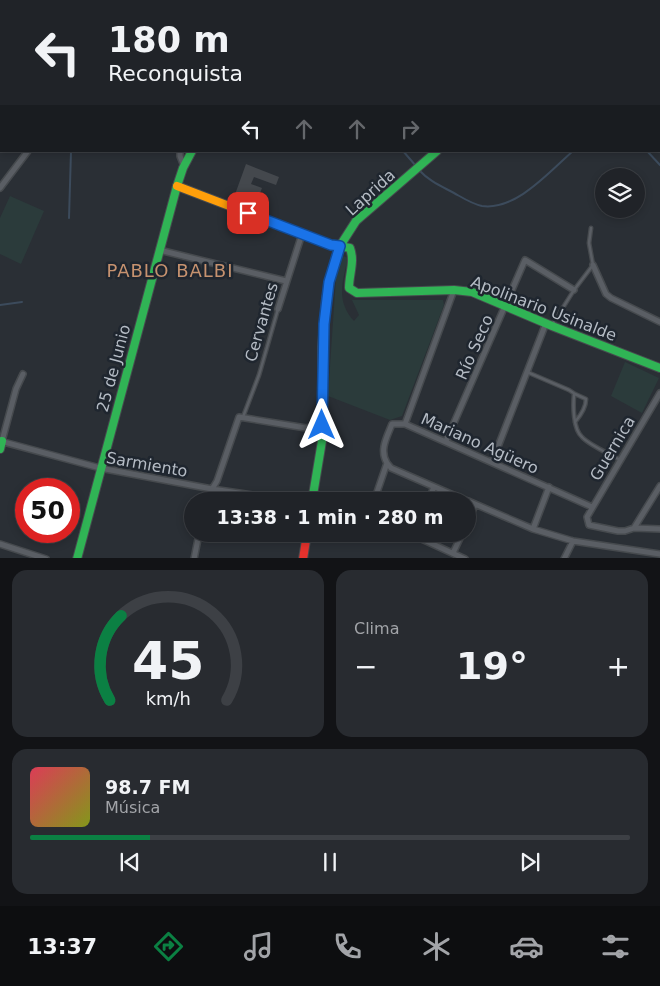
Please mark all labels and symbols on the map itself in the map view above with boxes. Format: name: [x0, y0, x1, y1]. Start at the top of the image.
street label: Laprida: [342, 165, 399, 219]
pin: [227, 192, 269, 234]
district label: PABLO BALBI: [107, 260, 234, 281]
street label: Apolinario Usinalde: [468, 272, 619, 345]
street label: Cervantes: [241, 280, 282, 364]
street label: Río Seco: [452, 312, 497, 383]
street label: 25 de Junio: [93, 322, 134, 414]
position arrow: [295, 398, 347, 450]
street label: Mariano Agüero: [418, 409, 541, 478]
street label: Guernica: [586, 413, 639, 484]
street label: Sarmiento: [105, 448, 189, 481]
speed limit sign: 50: [15, 478, 80, 543]

